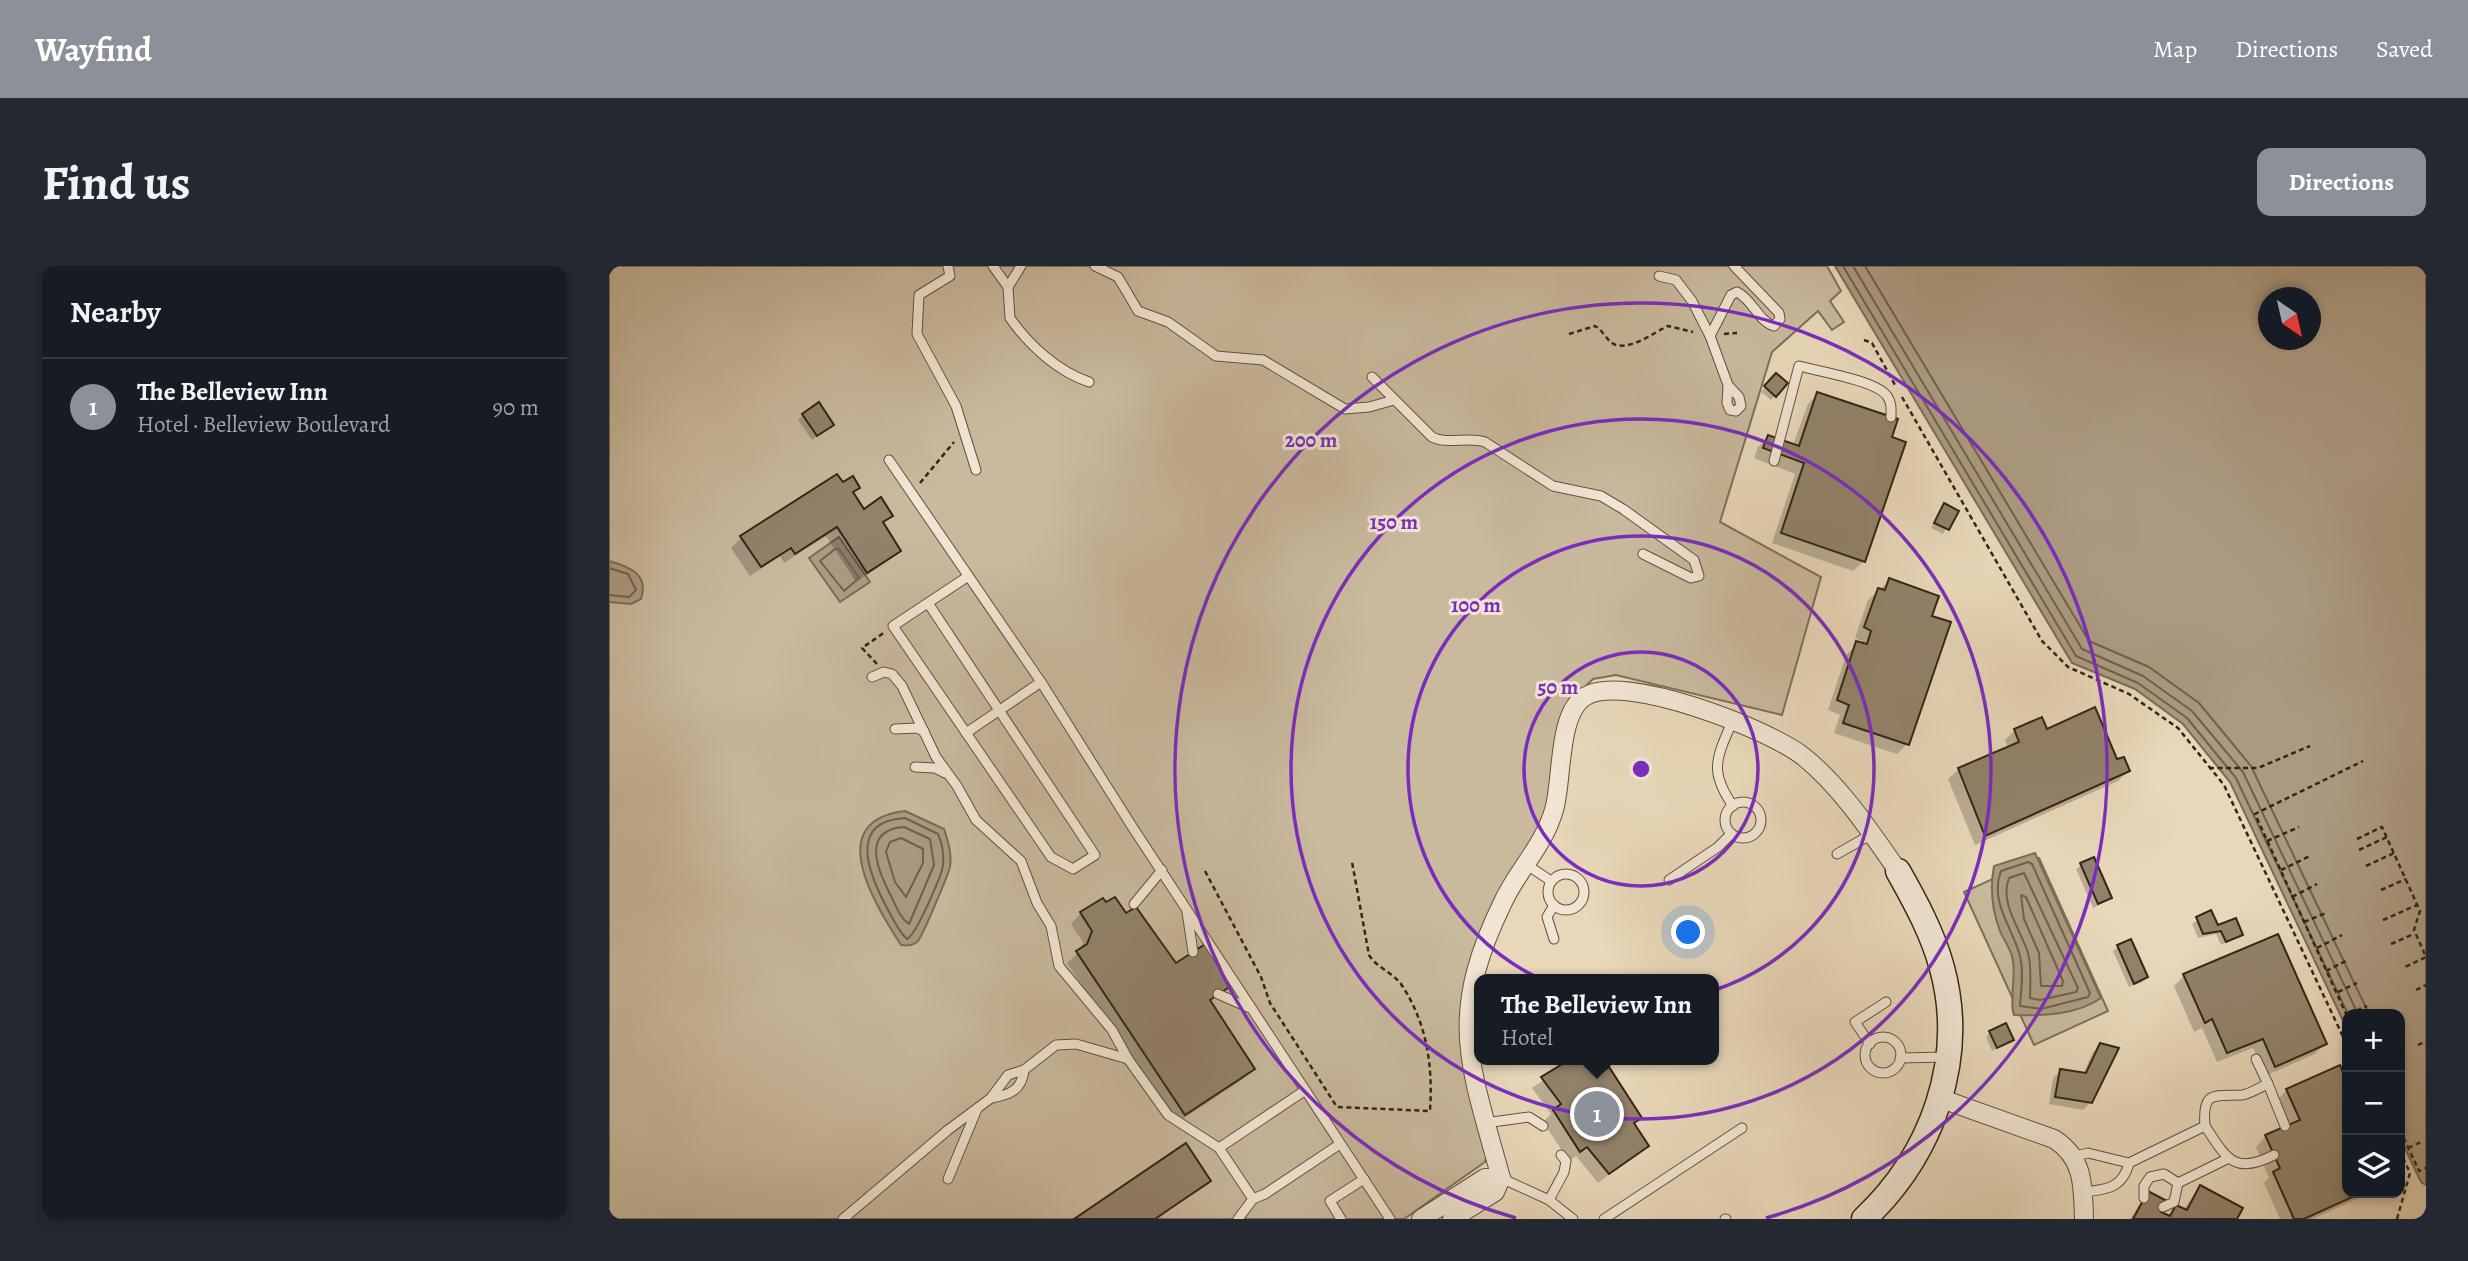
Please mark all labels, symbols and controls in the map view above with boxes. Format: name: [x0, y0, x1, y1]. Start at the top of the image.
text: Wayfind: [35, 27, 152, 72]
text: Map: [2153, 33, 2197, 65]
text: Directions: [2235, 33, 2338, 65]
text: Saved: [2376, 33, 2433, 65]
button: Directions: [2257, 148, 2426, 216]
text: Find us: [42, 149, 190, 216]
north arrow: [2258, 287, 2321, 350]
text: Nearby: [70, 292, 161, 332]
text: The Belleview Inn: [137, 374, 328, 409]
text: 1: [89, 392, 97, 423]
text: 90 m: [493, 392, 539, 423]
text: Hotel · Belleview Boulevard: [137, 409, 390, 440]
text: 200 m: [1285, 426, 1338, 454]
text: 150 m: [1370, 508, 1419, 536]
text: 100 m: [1451, 591, 1501, 619]
text: 50 m: [1538, 673, 1579, 701]
centre of rings: [1629, 757, 1653, 781]
your location: [1671, 915, 1705, 949]
popup: [1474, 974, 1719, 1065]
text: The Belleview Inn: [1501, 987, 1692, 1022]
map controls: [2342, 1009, 2405, 1198]
button: +: [2342, 1009, 2405, 1072]
text: Hotel: [1501, 1022, 1553, 1053]
button: −: [2342, 1072, 2405, 1135]
pin: 1: [1574, 1088, 1620, 1140]
button: layers: [2342, 1135, 2405, 1198]

